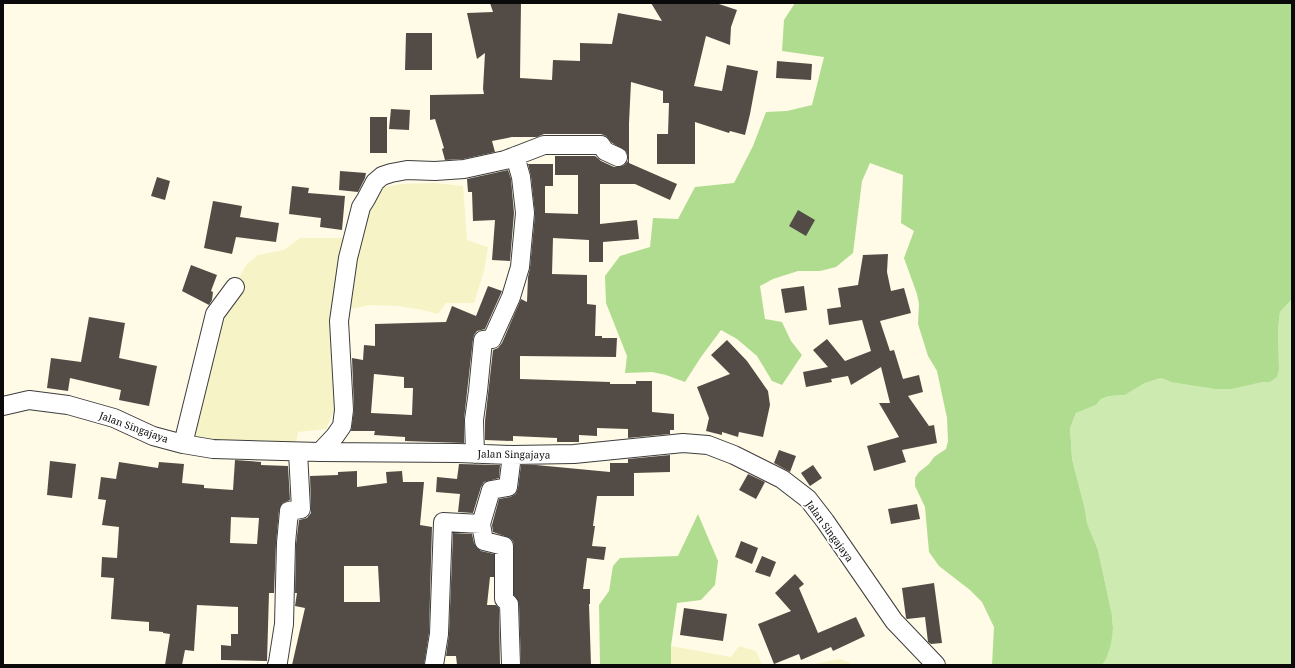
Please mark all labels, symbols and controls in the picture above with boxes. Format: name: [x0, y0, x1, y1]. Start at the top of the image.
street label: Jalan Singajaya: [96, 408, 171, 446]
street label: Jalan Singajaya: [476, 446, 551, 462]
street label: Jalan Singajaya: [802, 497, 857, 565]

